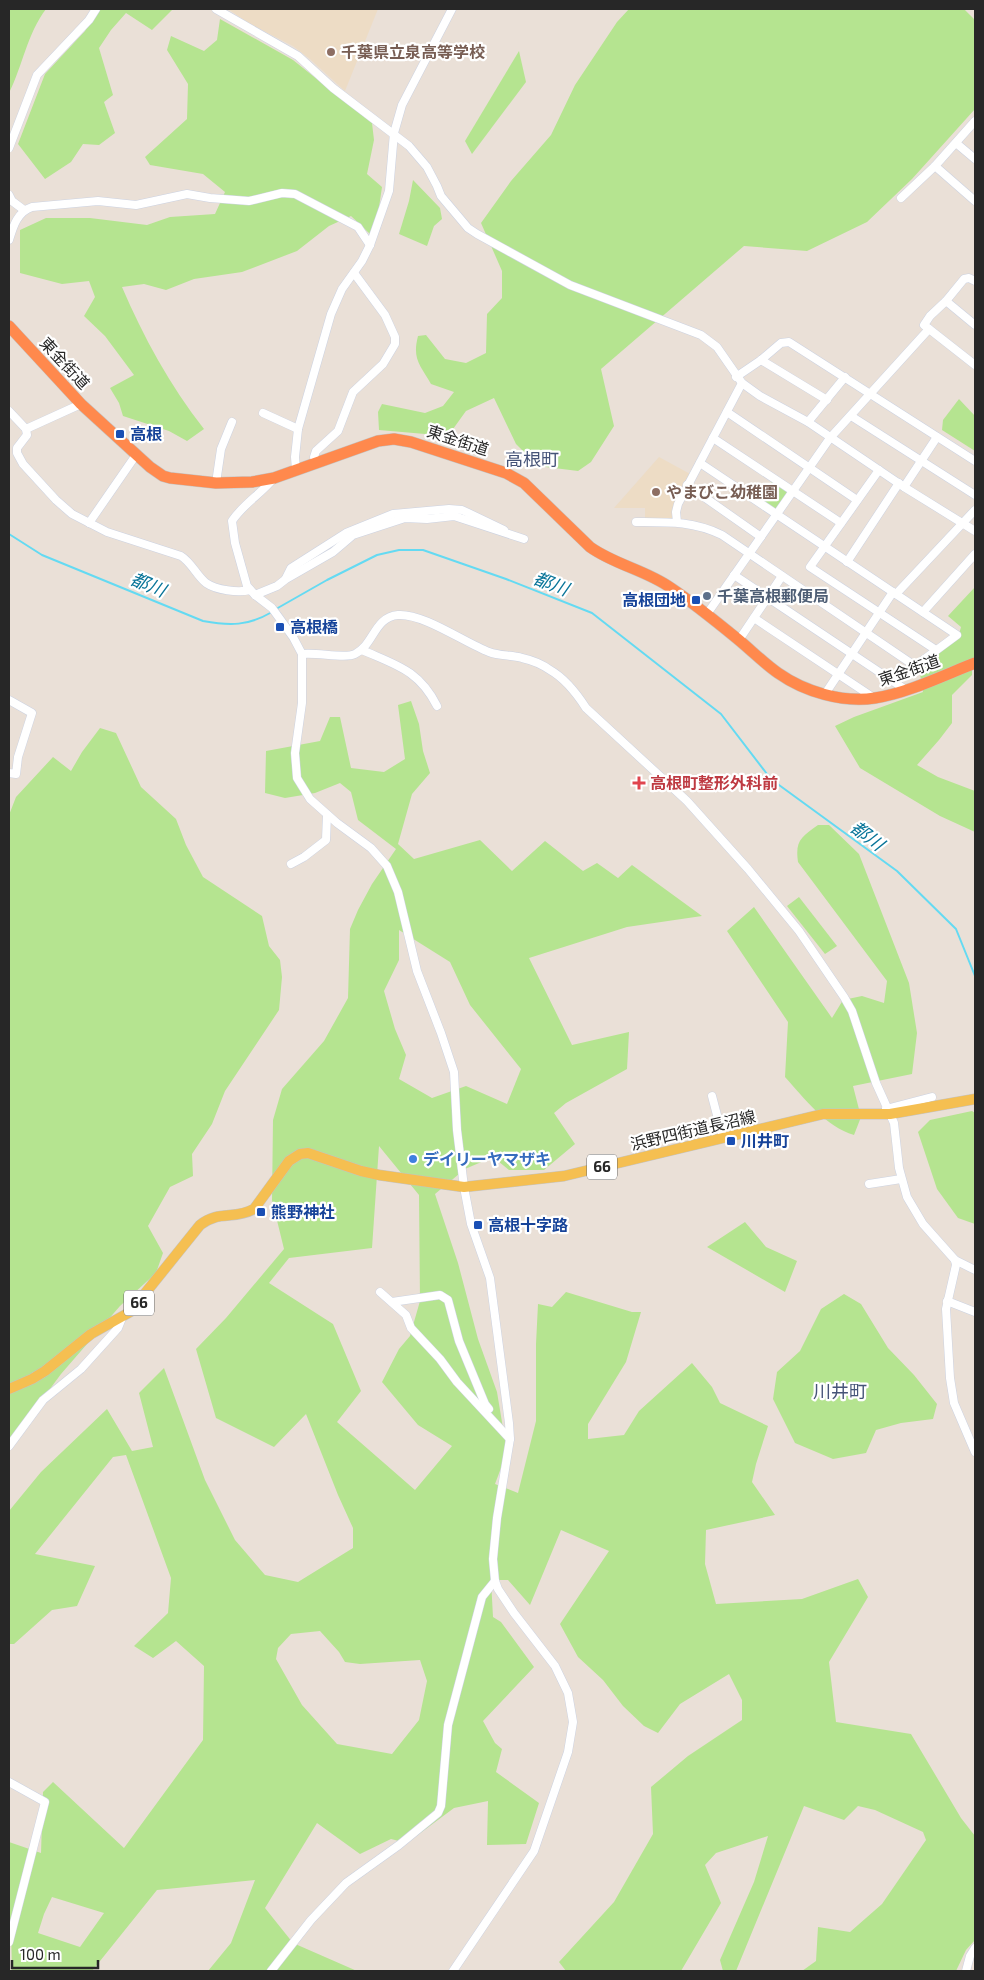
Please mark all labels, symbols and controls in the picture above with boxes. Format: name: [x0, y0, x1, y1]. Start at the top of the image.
place label: 千葉県立泉高等学校: [341, 42, 485, 61]
marker: 千葉県立泉高等学校: [325, 46, 337, 58]
street label: 東金街道: [37, 333, 94, 393]
street label: 東金街道: [425, 421, 492, 458]
place label: 高根: [130, 424, 162, 443]
marker: 高根: [114, 428, 126, 440]
district label: 高根町: [505, 448, 559, 470]
place label: やまびこ幼稚園: [666, 482, 778, 501]
marker: やまびこ幼稚園: [650, 486, 662, 498]
water label: 都川: [531, 566, 574, 601]
water label: 都川: [128, 567, 171, 602]
place label: 千葉高根郵便局: [717, 586, 829, 605]
place label: 高根団地: [622, 590, 686, 609]
marker: 千葉高根郵便局: [701, 590, 713, 602]
marker: 高根団地: [690, 594, 702, 606]
place label: 高根橋: [290, 617, 338, 636]
marker: 高根橋: [274, 621, 286, 633]
street label: 東金街道: [875, 650, 942, 689]
place label: 高根町整形外科前: [650, 773, 778, 792]
marker: 高根町整形外科前: [632, 776, 646, 790]
water label: 都川: [847, 816, 890, 856]
street label: 浜野四街道長沼線: [628, 1106, 757, 1153]
place label: 川井町: [741, 1131, 789, 1150]
marker: 川井町: [725, 1135, 737, 1147]
place label: デイリーヤマザキ: [423, 1149, 551, 1168]
marker: デイリーヤマザキ: [407, 1153, 419, 1165]
road number: 66: [587, 1154, 617, 1180]
place label: 熊野神社: [271, 1202, 335, 1221]
marker: 熊野神社: [255, 1206, 267, 1218]
place label: 高根十字路: [488, 1215, 568, 1234]
marker: 高根十字路: [472, 1219, 484, 1231]
road number: 66: [124, 1290, 154, 1316]
district label: 川井町: [813, 1380, 867, 1402]
scale bar: [12, 1938, 99, 1970]
text: 100 m: [20, 1945, 61, 1963]

